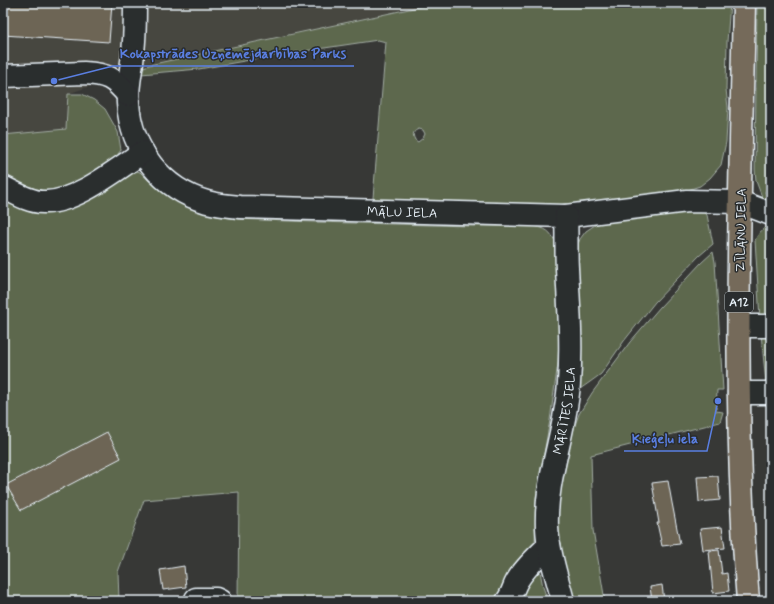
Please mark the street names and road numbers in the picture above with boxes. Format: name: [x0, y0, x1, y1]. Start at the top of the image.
street label: ZĪLĀNU IELA: [732, 188, 751, 272]
street label: MĀLU IELA: [367, 204, 438, 222]
road number: A12: [725, 292, 753, 312]
street label: MĀRĪTES IELA: [549, 366, 580, 456]

